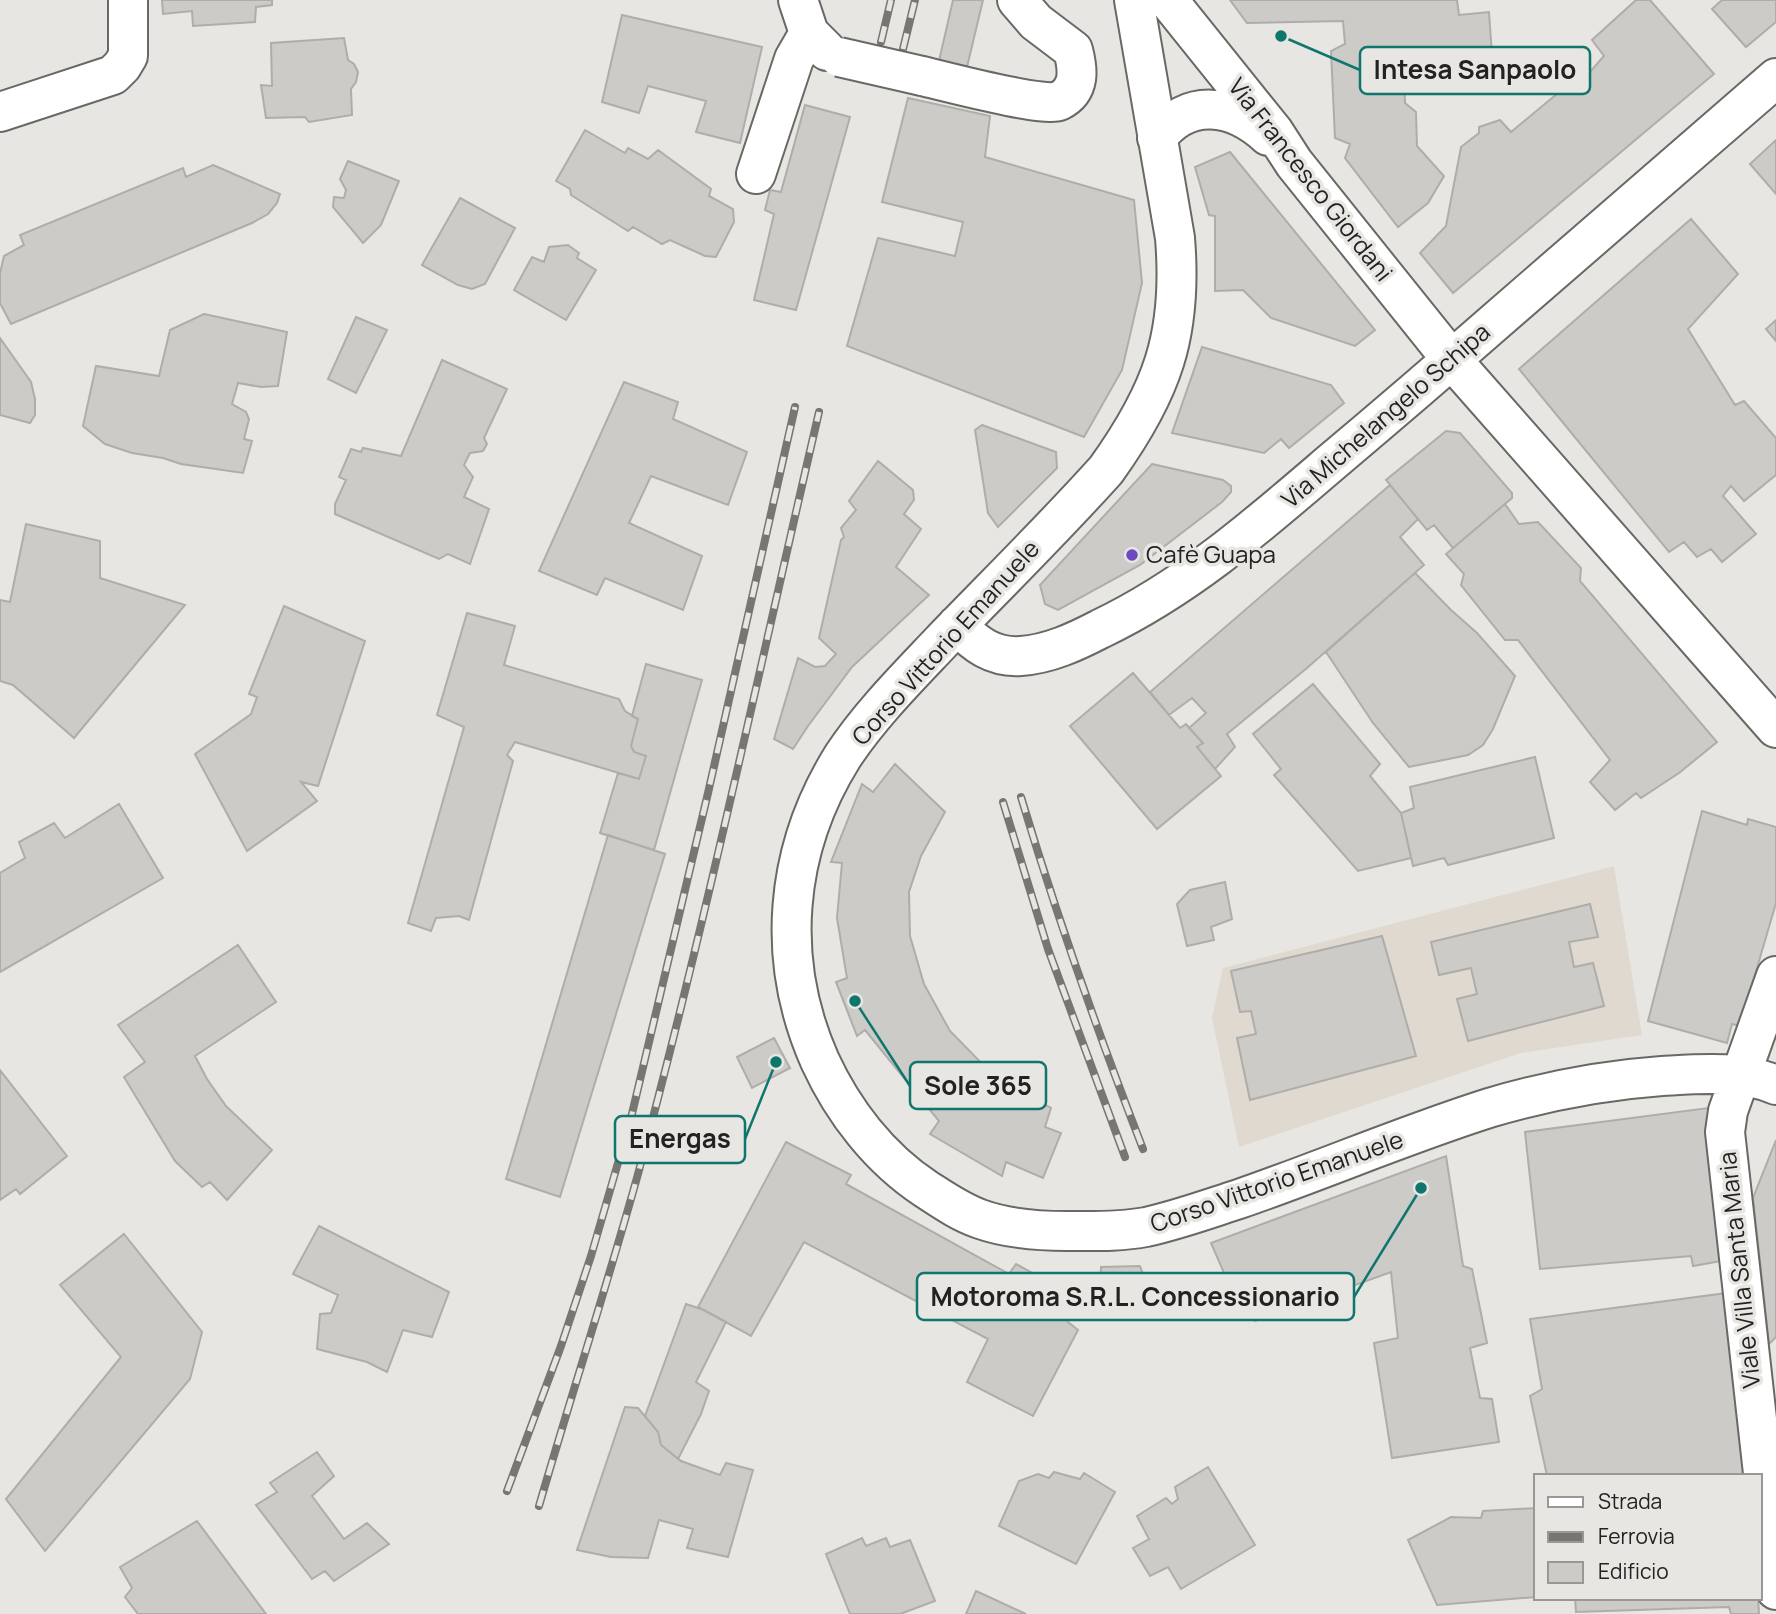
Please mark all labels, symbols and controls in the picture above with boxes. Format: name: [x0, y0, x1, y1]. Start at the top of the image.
callout: Intesa Sanpaolo: [1360, 47, 1590, 94]
text: Intesa Sanpaolo: [1374, 51, 1576, 87]
street label: Via Francesco Giordani: [1221, 71, 1401, 288]
street label: Via Michelangelo Schipa: [1274, 315, 1496, 515]
street label: Corso Vittorio Emanuele: [844, 532, 1046, 752]
place label: Cafè Guapa: [1146, 537, 1276, 570]
marker: Cafè Guapa: [1124, 547, 1140, 563]
callout: Sole 365: [910, 1062, 1046, 1109]
text: Sole 365: [924, 1067, 1032, 1103]
callout: Energas: [615, 1116, 745, 1163]
text: Energas: [629, 1120, 731, 1156]
street label: Corso Vittorio Emanuele: [1146, 1122, 1407, 1239]
street label: Viale Villa Santa Maria: [1710, 1150, 1767, 1390]
callout: Motoroma S.R.L. Concessionario: [917, 1273, 1354, 1320]
text: Motoroma S.R.L. Concessionario: [930, 1278, 1340, 1314]
legend: [1534, 1474, 1762, 1600]
text: Strada: [1598, 1487, 1662, 1515]
text: Ferrovia: [1598, 1522, 1675, 1550]
text: Edificio: [1598, 1557, 1669, 1585]

